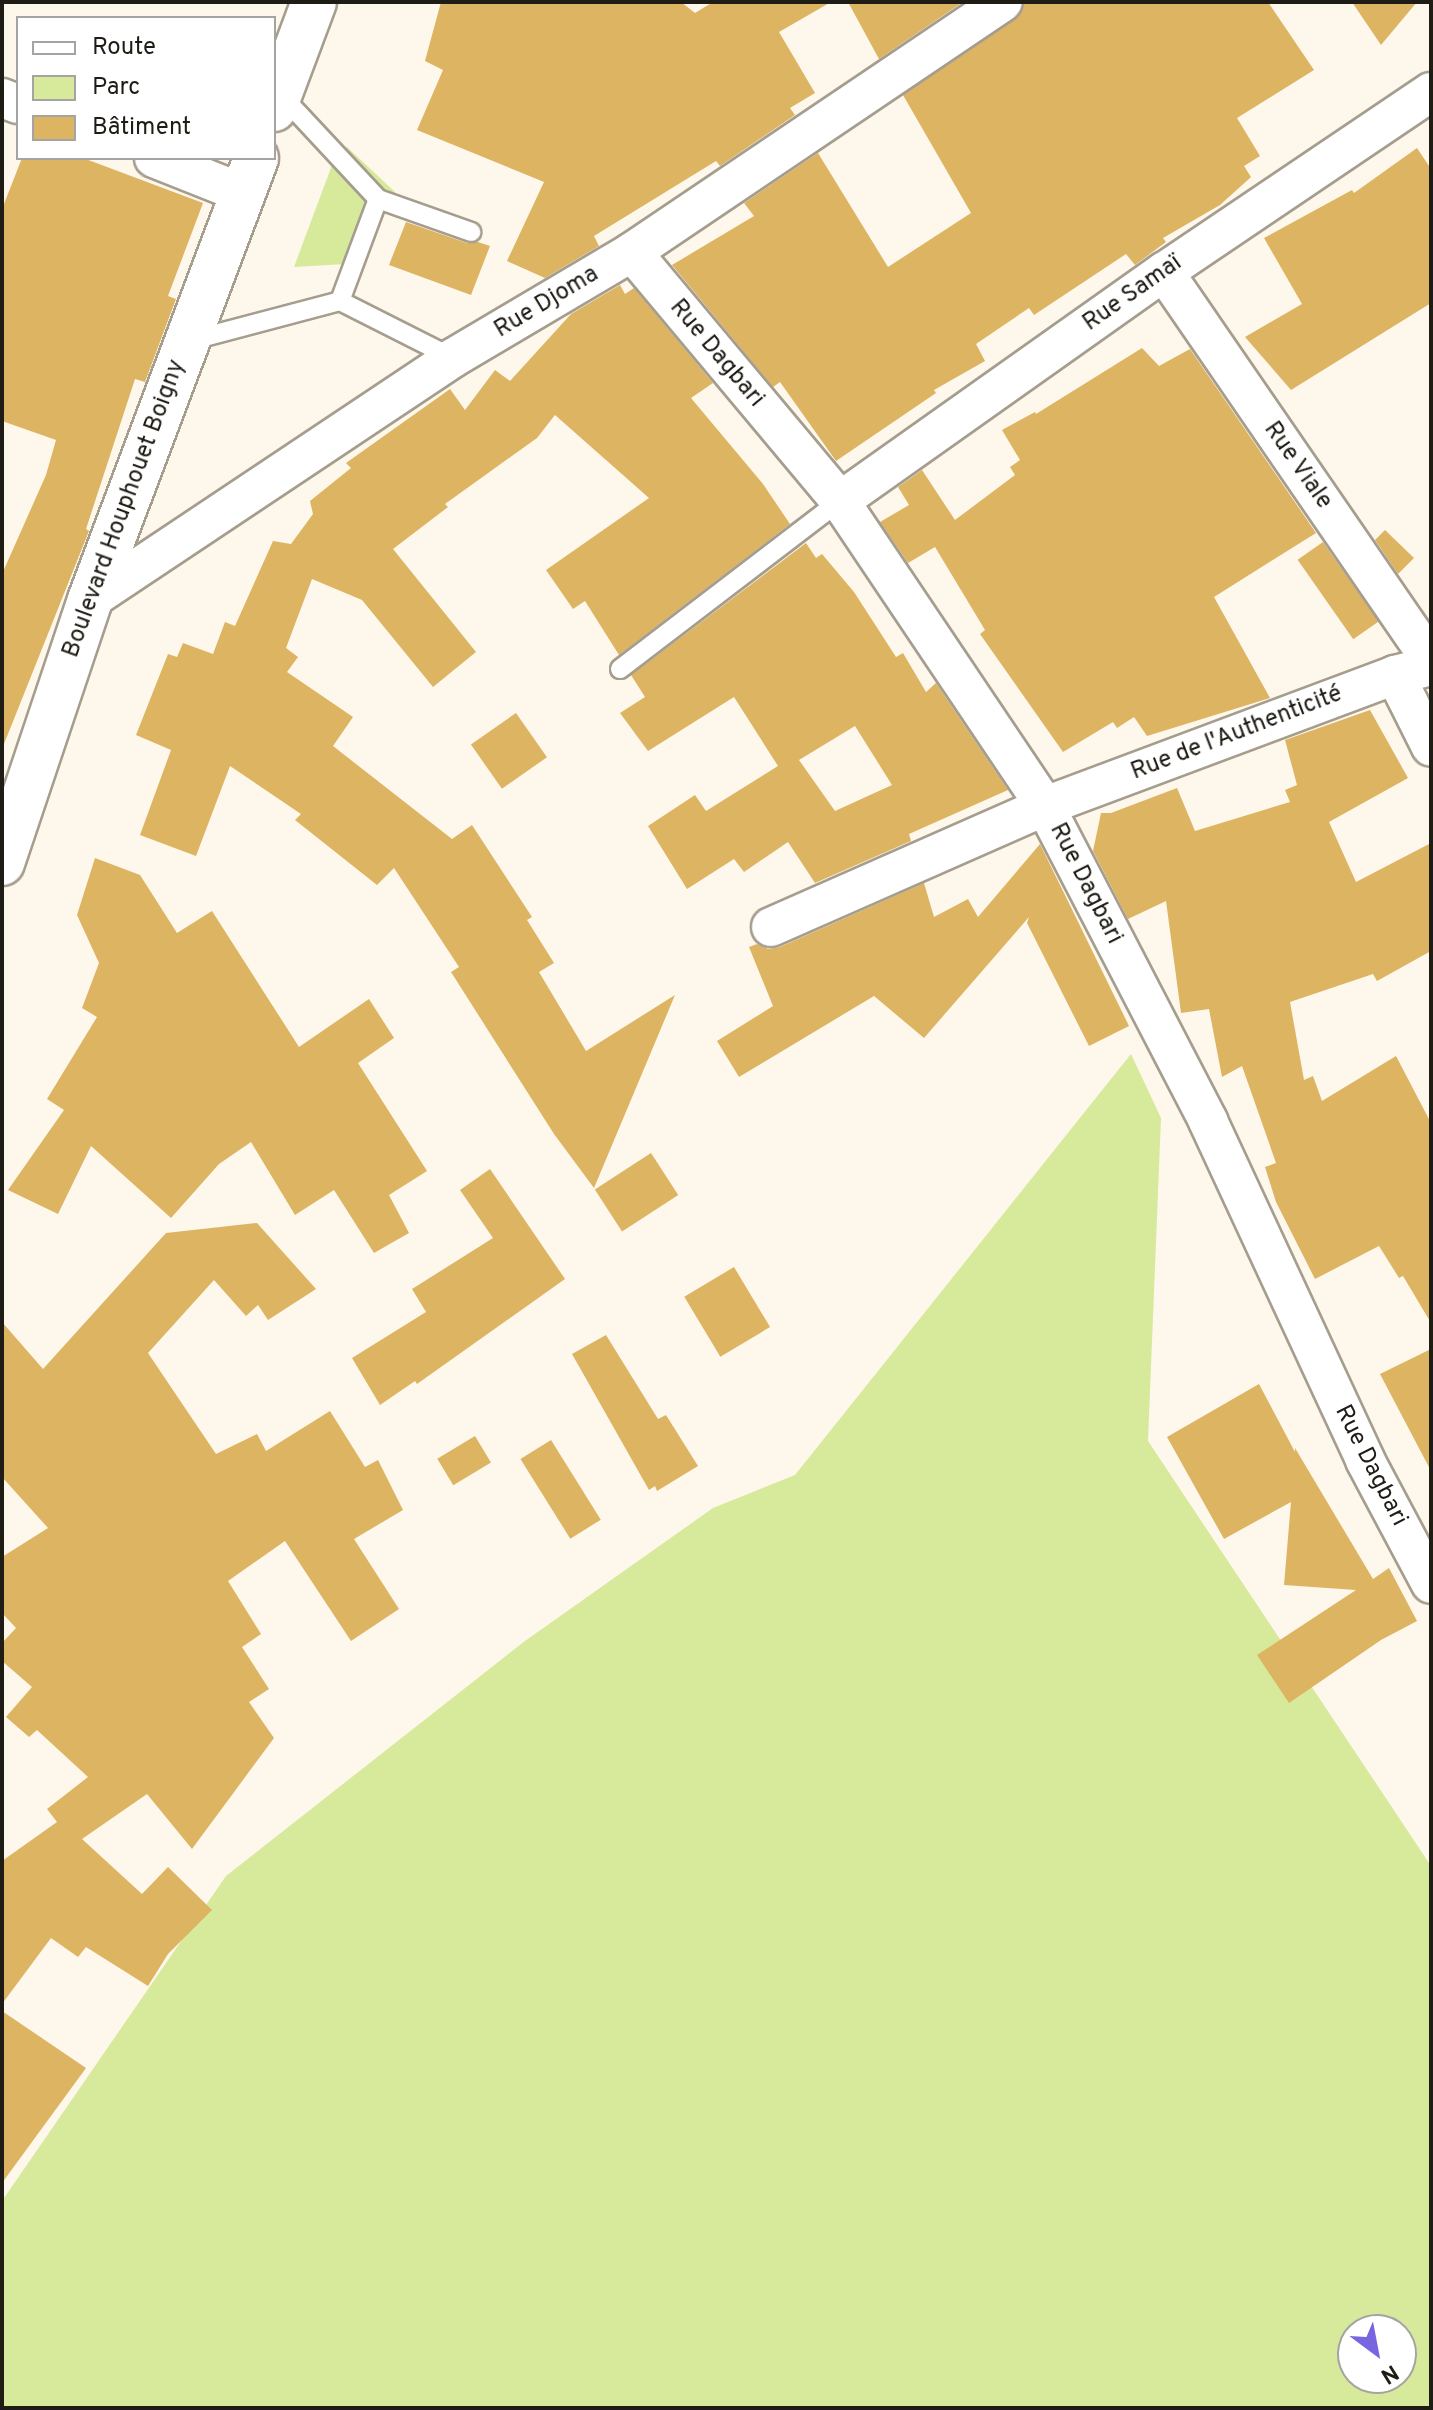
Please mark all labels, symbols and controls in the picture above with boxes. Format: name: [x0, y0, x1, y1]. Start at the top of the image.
legend: [16, 16, 276, 160]
text: Route: [92, 33, 156, 63]
text: Parc: [92, 73, 140, 103]
text: Bâtiment: [92, 113, 191, 143]
street label: Rue Samaï: [1078, 250, 1188, 338]
street label: Rue Djoma: [490, 261, 604, 345]
street label: Rue Dagbari: [663, 294, 769, 414]
street label: Boulevard Houphouet Boigny: [58, 356, 192, 662]
street label: Rue Viale: [1256, 416, 1338, 516]
street label: Rue de l'Authenticité: [1127, 680, 1347, 788]
street label: Rue Dagbari: [1042, 819, 1128, 949]
street label: Rue Dagbari: [1327, 1401, 1413, 1531]
north arrow: [1337, 2314, 1417, 2394]
text: N: [1375, 2357, 1403, 2389]

